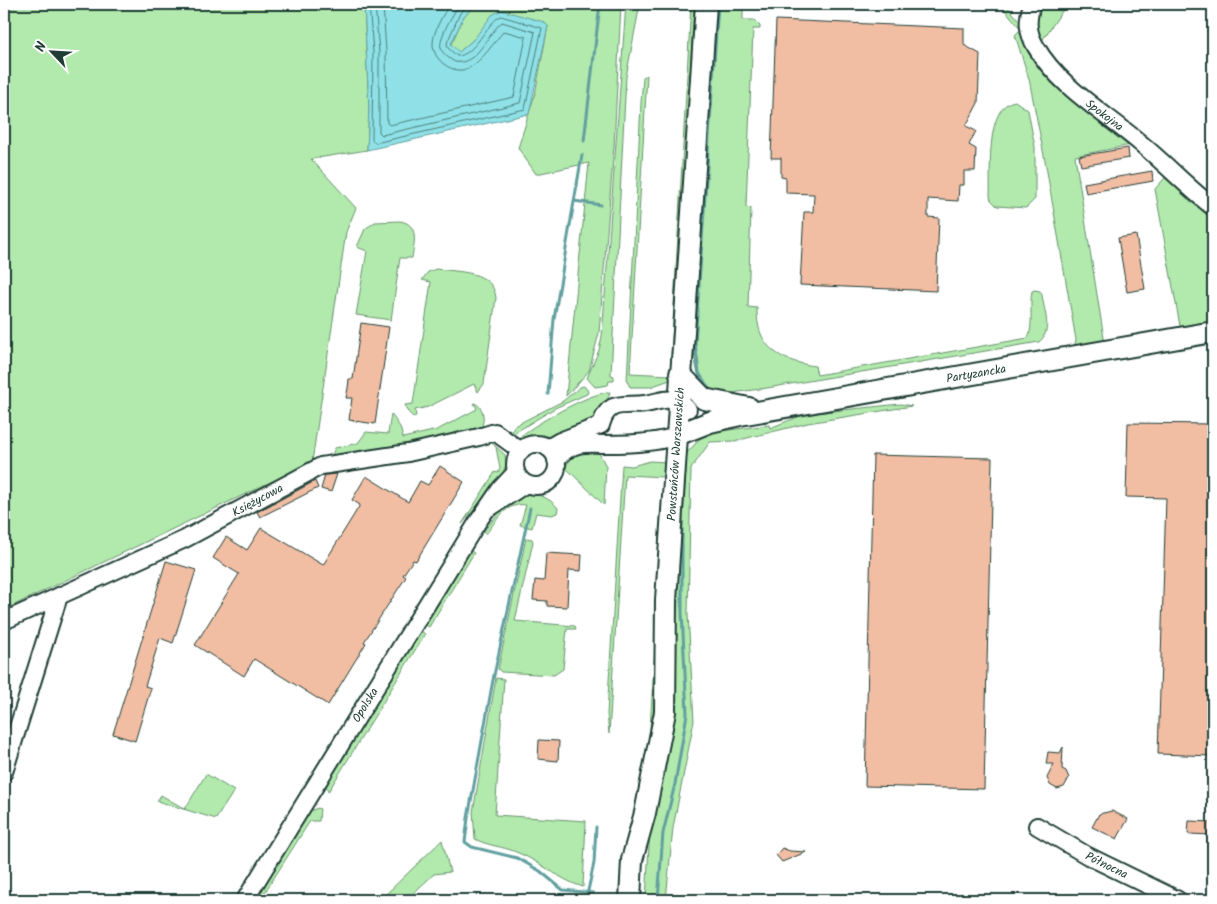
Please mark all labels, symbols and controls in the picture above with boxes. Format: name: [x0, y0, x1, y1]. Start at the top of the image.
north arrow: [28, 28, 78, 78]
text: N: [29, 38, 53, 56]
street label: Spokojna: [1081, 94, 1128, 136]
street label: Partyzancka: [945, 359, 1008, 388]
street label: Powstańców Warszawskich: [662, 387, 690, 522]
street label: Księżycowa: [228, 478, 287, 522]
street label: Opolska: [347, 684, 383, 726]
street label: Północna: [1082, 847, 1132, 884]

